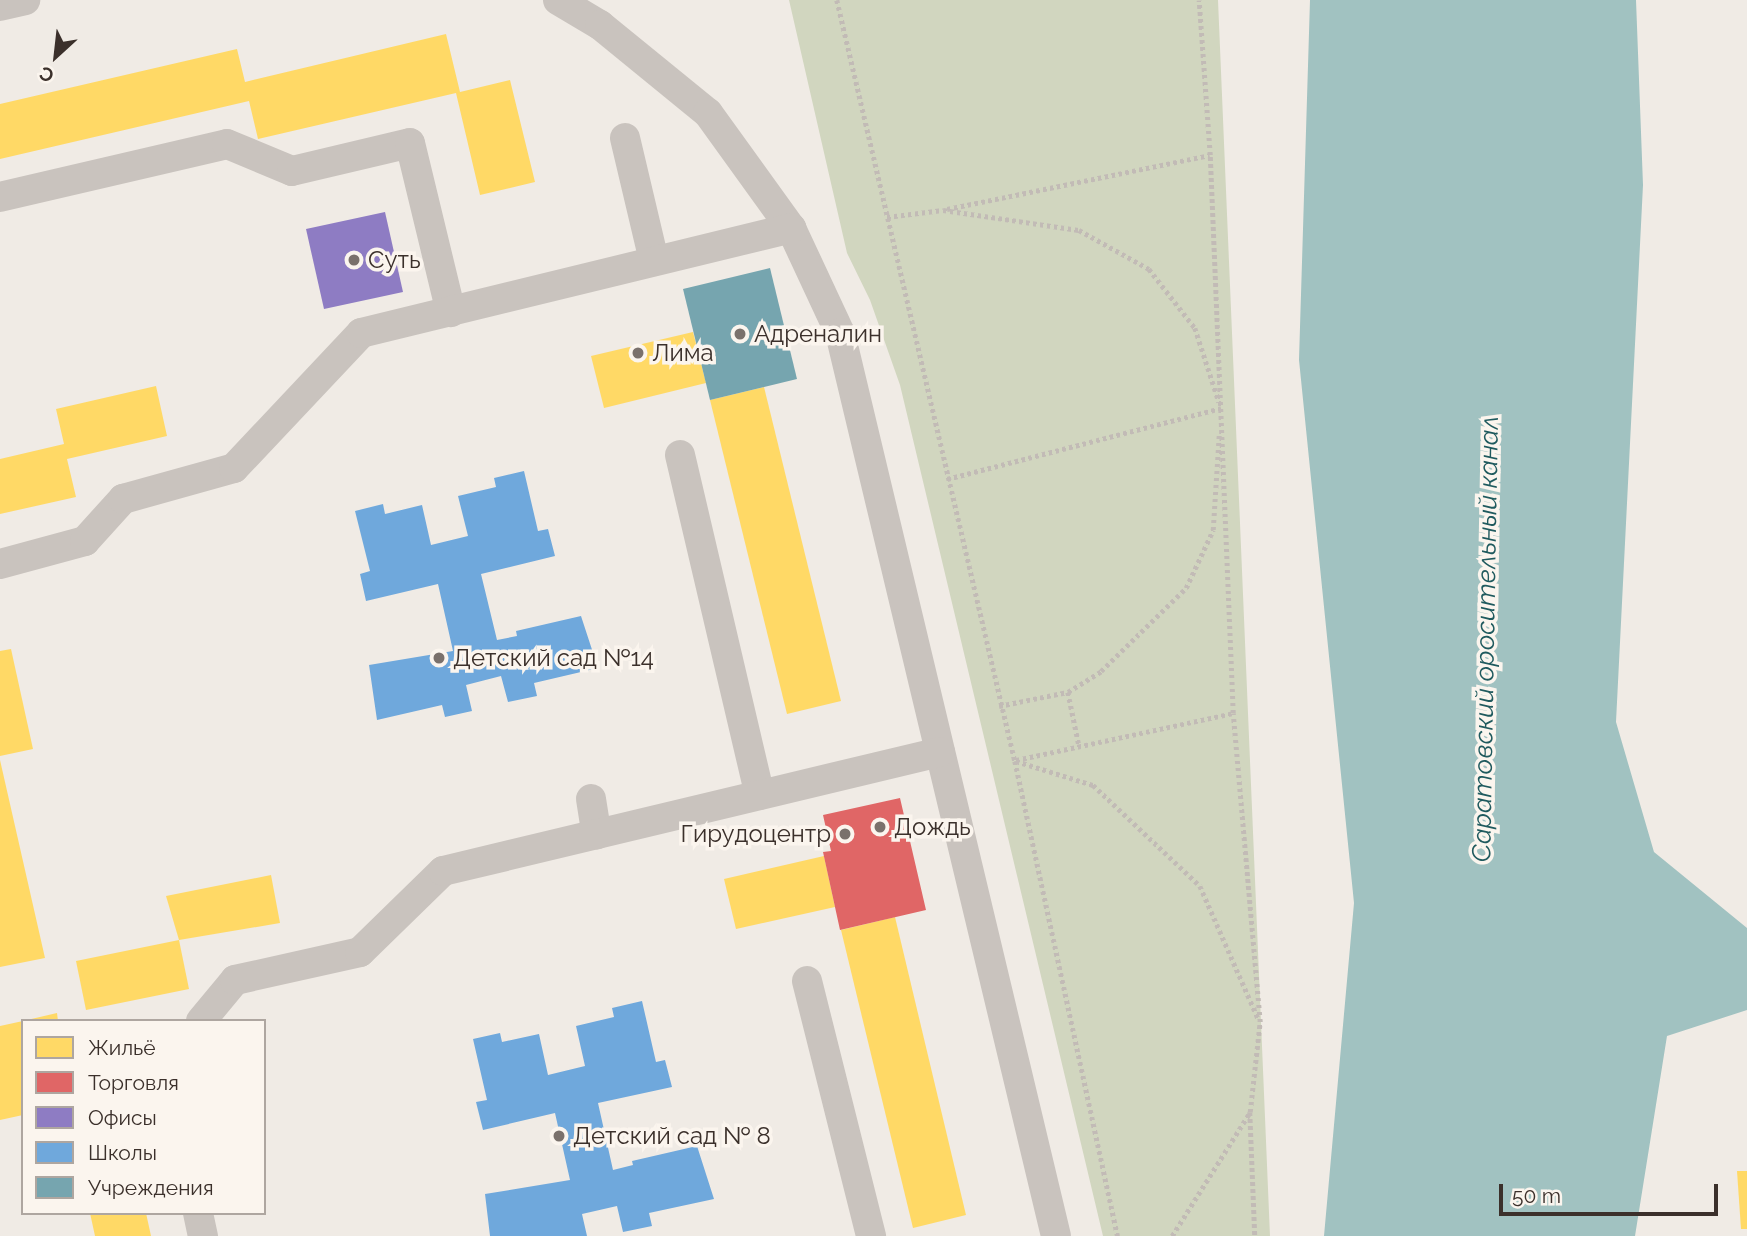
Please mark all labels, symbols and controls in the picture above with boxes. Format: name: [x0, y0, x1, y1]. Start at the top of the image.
north arrow: [21, 21, 91, 91]
text: С: [36, 62, 57, 87]
place label: Суть: [368, 246, 421, 274]
marker: Суть: [346, 252, 362, 268]
place label: Адреналин: [754, 320, 882, 348]
marker: Адреналин: [732, 326, 748, 342]
place label: Лима: [652, 339, 714, 367]
marker: Лима: [630, 345, 646, 361]
water label: Саратовский оросительный канал: [1467, 415, 1505, 863]
place label: Детский сад №14: [453, 644, 654, 672]
marker: Детский сад №14: [431, 650, 447, 666]
place label: Дождь: [894, 813, 971, 841]
marker: Дождь: [872, 819, 888, 835]
place label: Гирудоцентр: [681, 820, 831, 848]
marker: Гирудоцентр: [837, 826, 853, 842]
legend: [21, 1019, 266, 1215]
text: Жильё: [88, 1035, 156, 1060]
text: Торговля: [88, 1070, 179, 1095]
text: Офисы: [88, 1105, 157, 1130]
place label: Детский сад № 8: [573, 1122, 771, 1150]
marker: Детский сад № 8: [551, 1128, 567, 1144]
text: Школы: [88, 1140, 157, 1165]
scale bar: [1502, 1170, 1721, 1214]
text: Учреждения: [88, 1175, 214, 1200]
text: 50 m: [1512, 1183, 1561, 1208]

